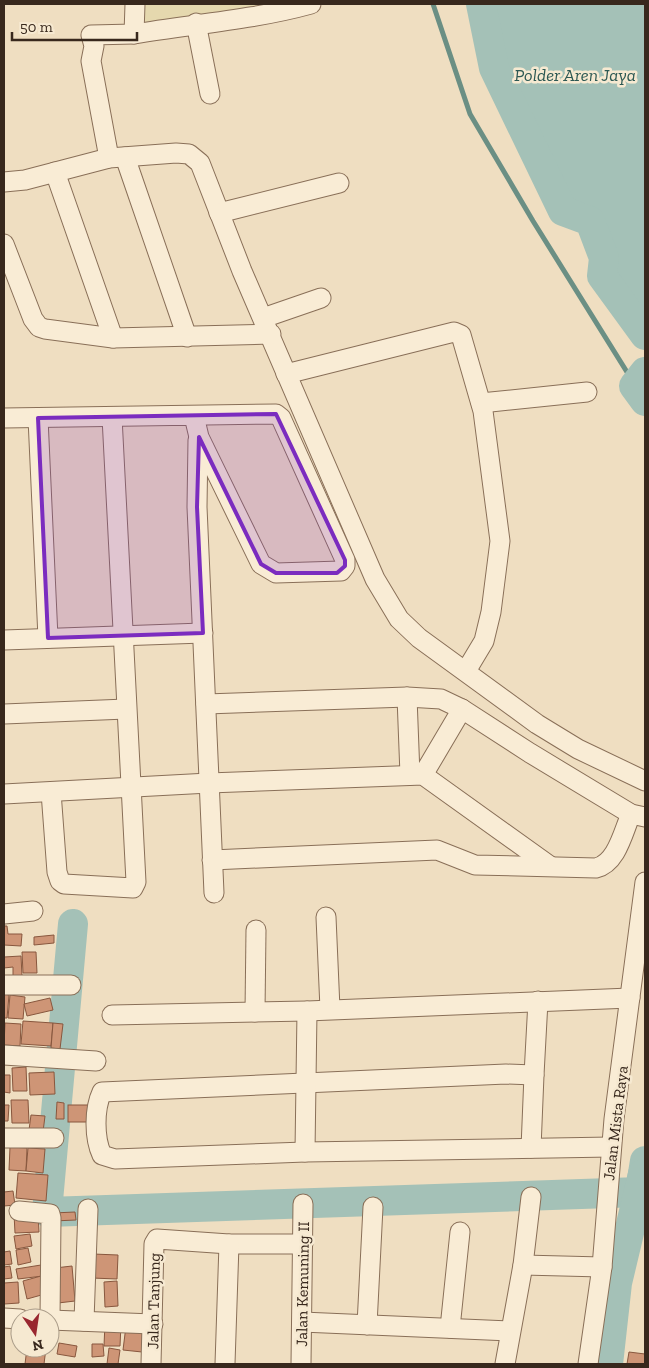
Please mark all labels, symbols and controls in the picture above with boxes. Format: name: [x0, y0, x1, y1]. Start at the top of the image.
scale bar: [12, 10, 138, 42]
text: 50 m: [20, 18, 53, 36]
water label: Polder Aren Jaya: [514, 64, 636, 86]
street label: Jalan Mista Raya: [599, 1064, 632, 1182]
street label: Jalan Kemuning II: [292, 1221, 313, 1347]
street label: Jalan Tanjung: [143, 1252, 164, 1349]
north arrow: [10, 1308, 60, 1358]
text: N: [30, 1336, 45, 1355]

